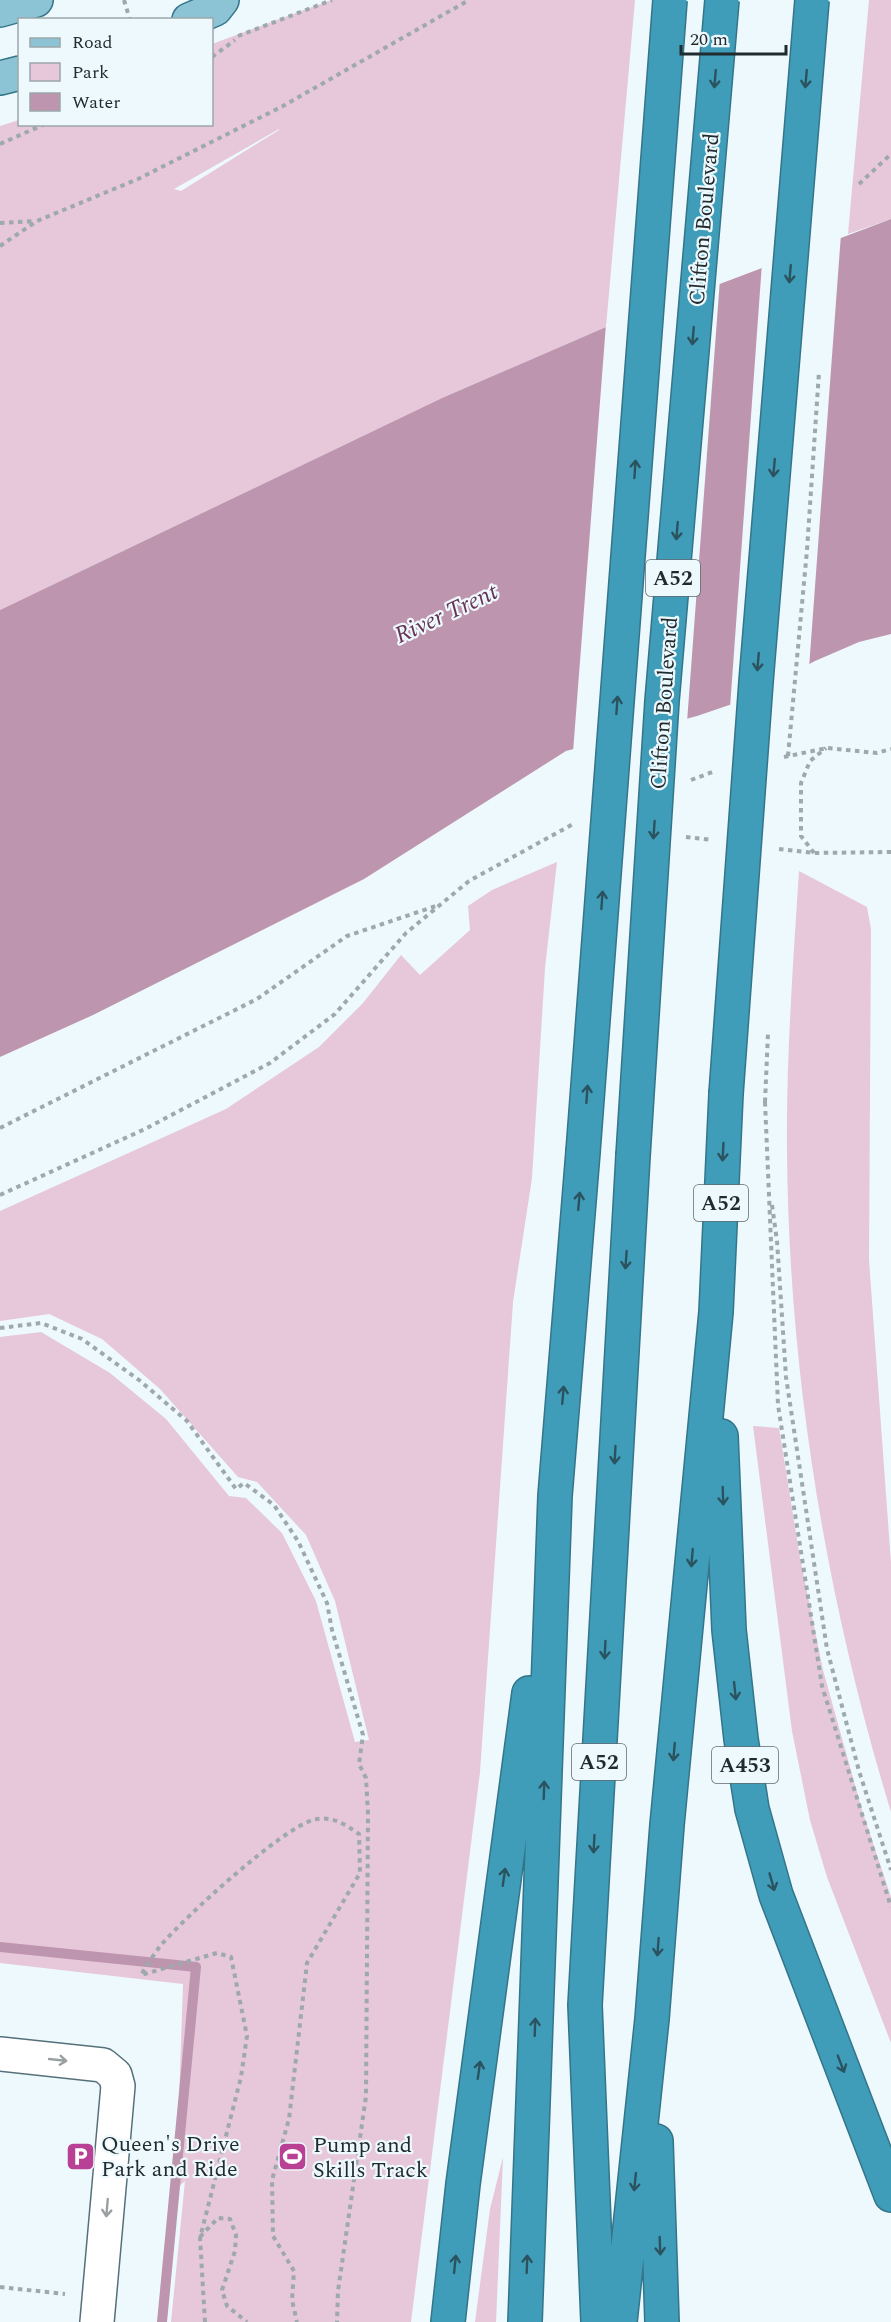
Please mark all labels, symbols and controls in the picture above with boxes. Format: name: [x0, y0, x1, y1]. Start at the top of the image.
legend: [18, 18, 213, 126]
scale bar: [681, 18, 786, 56]
text: 20 m: [690, 26, 728, 53]
text: Road: [72, 29, 113, 56]
text: Park: [72, 59, 109, 86]
one-way arrow: [709, 69, 720, 89]
one-way arrow: [800, 69, 811, 89]
text: Water: [72, 89, 120, 116]
street label: Clifton Boulevard: [681, 131, 728, 307]
one-way arrow: [784, 263, 795, 283]
one-way arrow: [687, 326, 698, 346]
one-way arrow: [768, 457, 779, 477]
one-way arrow: [629, 459, 640, 479]
one-way arrow: [671, 520, 682, 540]
road number: A52: [646, 560, 700, 596]
water label: River Trent: [389, 574, 505, 654]
street label: Clifton Boulevard: [642, 616, 687, 791]
one-way arrow: [752, 652, 763, 672]
one-way arrow: [612, 696, 623, 716]
one-way arrow: [648, 819, 659, 839]
one-way arrow: [597, 890, 608, 910]
one-way arrow: [582, 1085, 593, 1105]
one-way arrow: [718, 1142, 729, 1162]
road number: A52: [694, 1185, 748, 1221]
one-way arrow: [574, 1192, 585, 1212]
one-way arrow: [621, 1250, 632, 1270]
one-way arrow: [558, 1386, 569, 1406]
one-way arrow: [609, 1444, 620, 1464]
one-way arrow: [718, 1486, 729, 1506]
one-way arrow: [686, 1548, 697, 1568]
one-way arrow: [599, 1639, 610, 1659]
one-way arrow: [730, 1680, 741, 1700]
one-way arrow: [668, 1742, 679, 1762]
road number: A52: [572, 1744, 626, 1780]
road number: A453: [712, 1747, 778, 1783]
one-way arrow: [539, 1780, 550, 1800]
one-way arrow: [589, 1834, 600, 1854]
one-way arrow: [499, 1868, 510, 1887]
one-way arrow: [767, 1872, 778, 1891]
one-way arrow: [652, 1936, 663, 1956]
one-way arrow: [530, 2017, 541, 2037]
one-way arrow: [836, 2054, 847, 2073]
one-way arrow: [48, 2055, 68, 2066]
one-way arrow: [473, 2061, 484, 2081]
place label: Queen's Drive Park and Ride: [101, 2128, 240, 2186]
place label: Pump and Skills Track: [313, 2129, 428, 2187]
parking icon: Queen's Drive Park and Ride: [64, 2140, 96, 2172]
sports icon: Pump and Skills Track: [276, 2141, 308, 2173]
one-way arrow: [629, 2171, 640, 2191]
one-way arrow: [101, 2198, 112, 2217]
one-way arrow: [654, 2235, 665, 2255]
one-way arrow: [450, 2254, 461, 2274]
one-way arrow: [521, 2254, 532, 2274]

